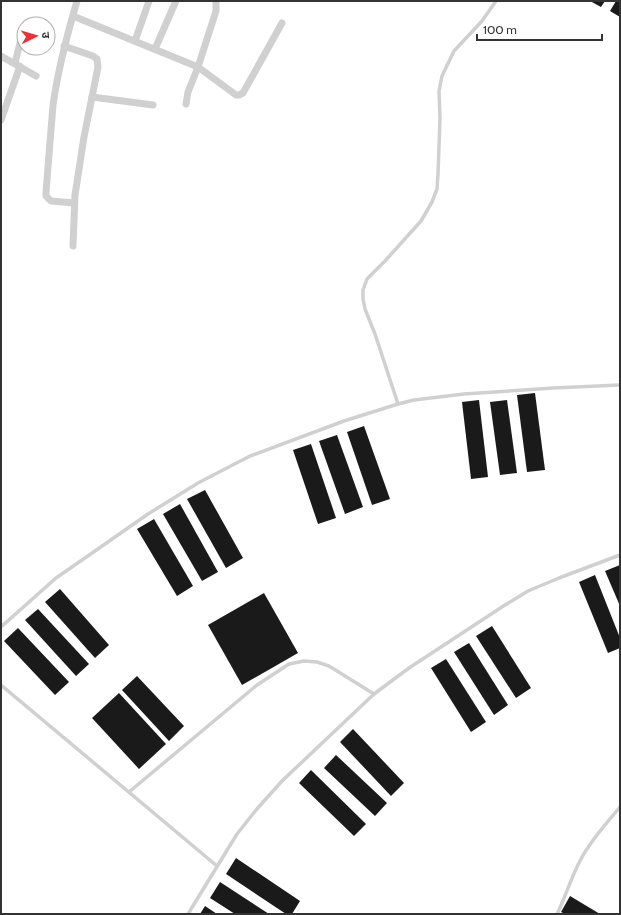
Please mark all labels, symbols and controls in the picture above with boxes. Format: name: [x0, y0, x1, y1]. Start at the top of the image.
north arrow: [16, 16, 56, 56]
scale bar: [477, 16, 602, 42]
text: 100 m: [483, 22, 517, 37]
text: उ: [39, 31, 53, 40]

